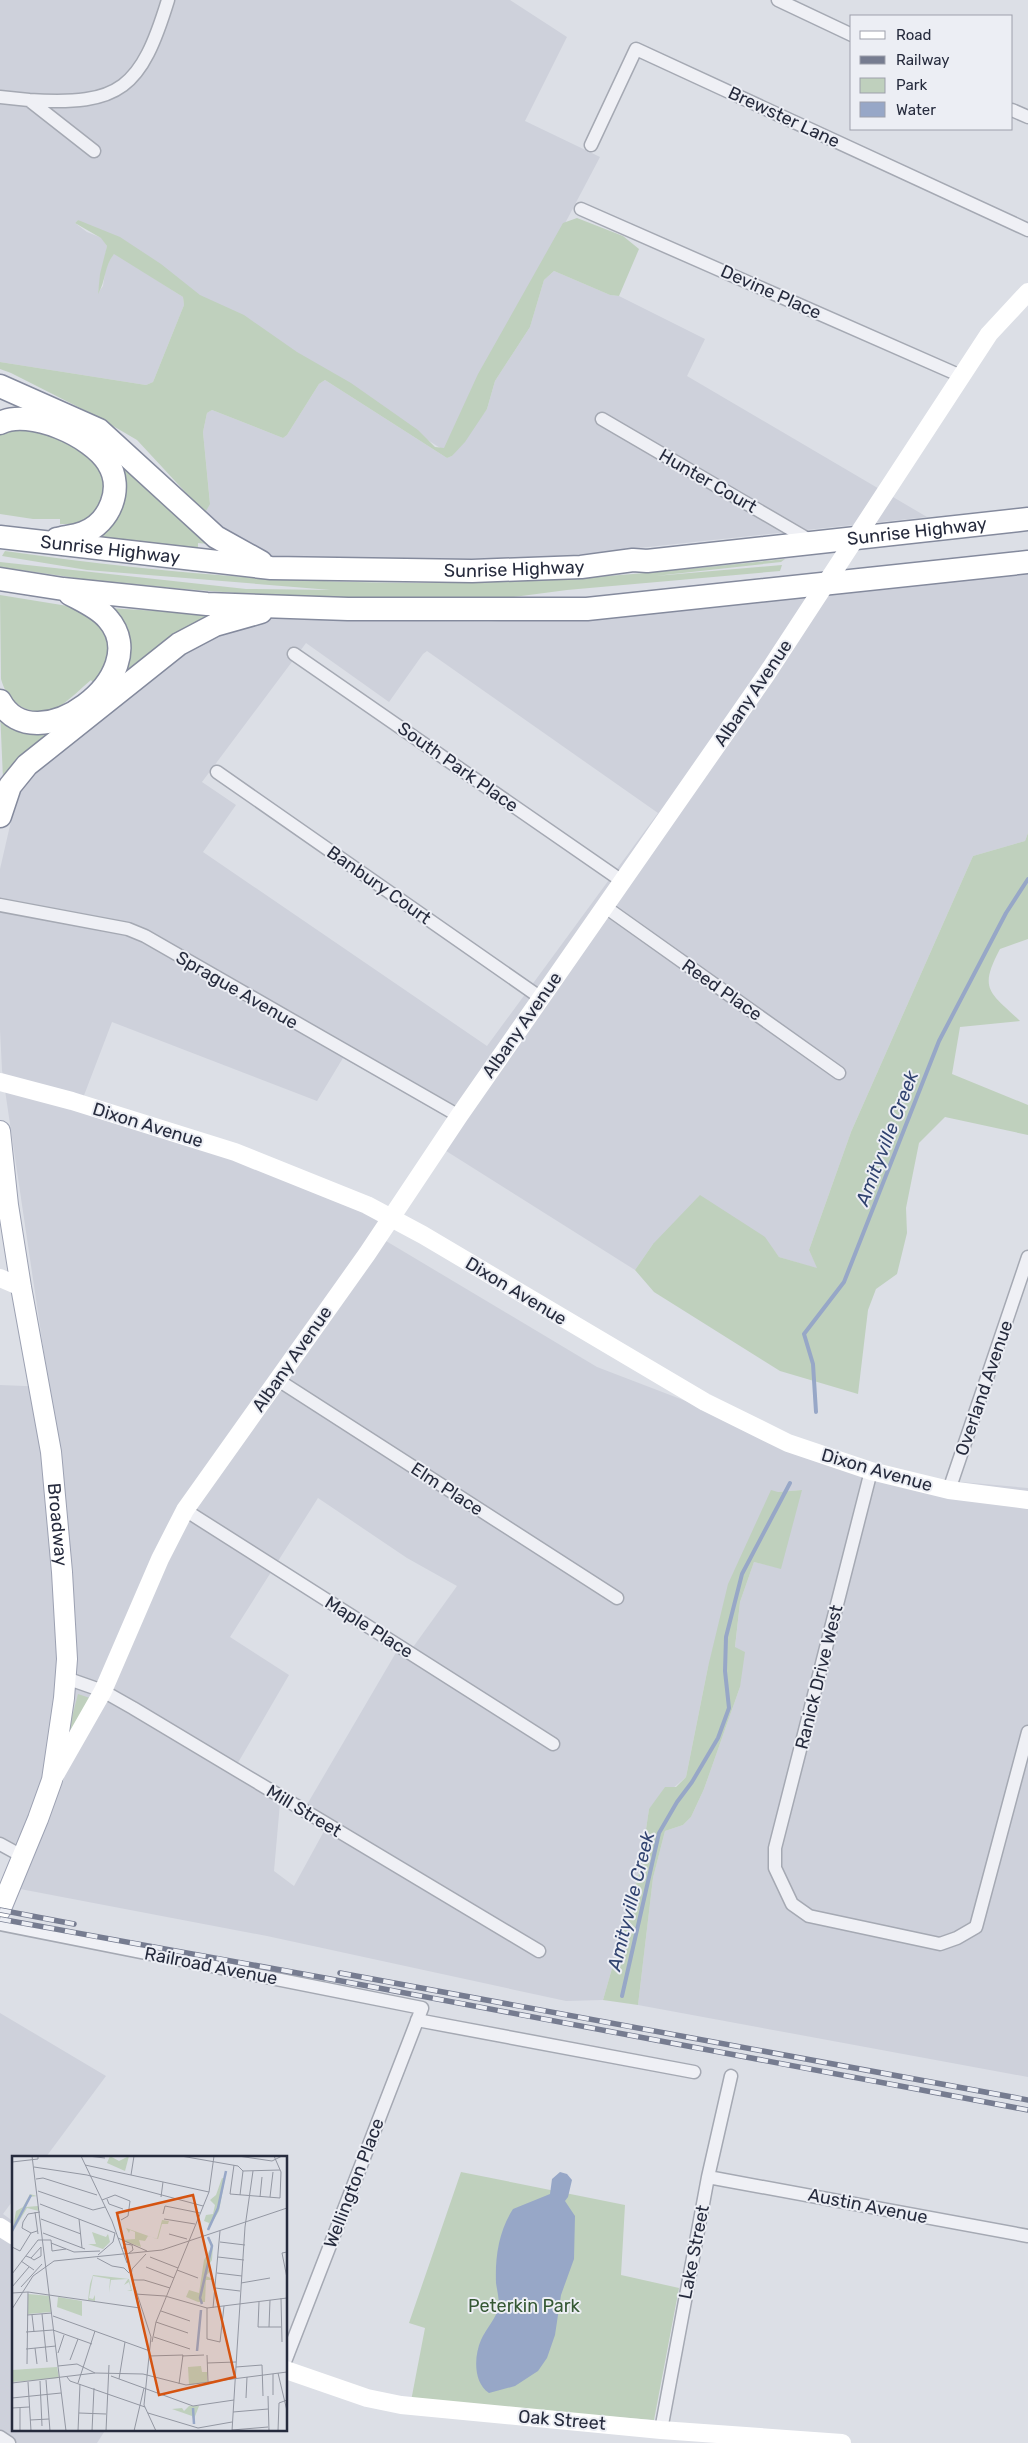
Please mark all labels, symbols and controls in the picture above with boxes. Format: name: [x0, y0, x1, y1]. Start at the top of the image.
legend: [850, 15, 1013, 130]
text: Road: [896, 26, 932, 44]
text: Railway: [896, 51, 950, 69]
text: Park: [896, 76, 927, 94]
street label: Brewster Lane: [725, 81, 843, 153]
text: Water: [896, 101, 936, 119]
street label: Devine Place: [717, 260, 825, 324]
street label: Hunter Court: [655, 444, 761, 518]
street label: Sunrise Highway: [846, 513, 988, 550]
street label: Sunrise Highway: [39, 531, 181, 569]
street label: Sunrise Highway: [444, 556, 585, 582]
street label: Albany Avenue: [709, 635, 797, 751]
street label: South Park Place: [393, 717, 523, 817]
street label: Banbury Court: [323, 841, 435, 929]
street label: Sprague Avenue: [172, 946, 302, 1034]
street label: Reed Place: [678, 954, 766, 1026]
street label: Albany Avenue: [477, 968, 567, 1082]
water label: Amityville Creek: [850, 1067, 923, 1210]
street label: Dixon Avenue: [90, 1098, 206, 1152]
street label: Dixon Avenue: [461, 1252, 571, 1330]
street label: Albany Avenue: [247, 1302, 337, 1416]
street label: Overland Avenue: [951, 1317, 1017, 1459]
street label: Dixon Avenue: [819, 1444, 935, 1496]
street label: Elm Place: [407, 1458, 487, 1520]
street label: Broadway: [43, 1482, 72, 1567]
street label: Maple Place: [321, 1591, 417, 1663]
street label: Ranick Drive West: [790, 1602, 848, 1752]
street label: Mill Street: [262, 1780, 346, 1842]
water label: Amityville Creek: [602, 1829, 659, 1974]
street label: Railroad Avenue: [143, 1942, 279, 1990]
street label: Wellington Place: [319, 2115, 389, 2251]
inset map: [12, 2156, 288, 2430]
street label: Austin Avenue: [806, 2184, 930, 2228]
street label: Lake Street: [674, 2203, 714, 2301]
park label: Peterkin Park: [468, 2295, 581, 2317]
street label: Oak Street: [517, 2405, 607, 2435]

